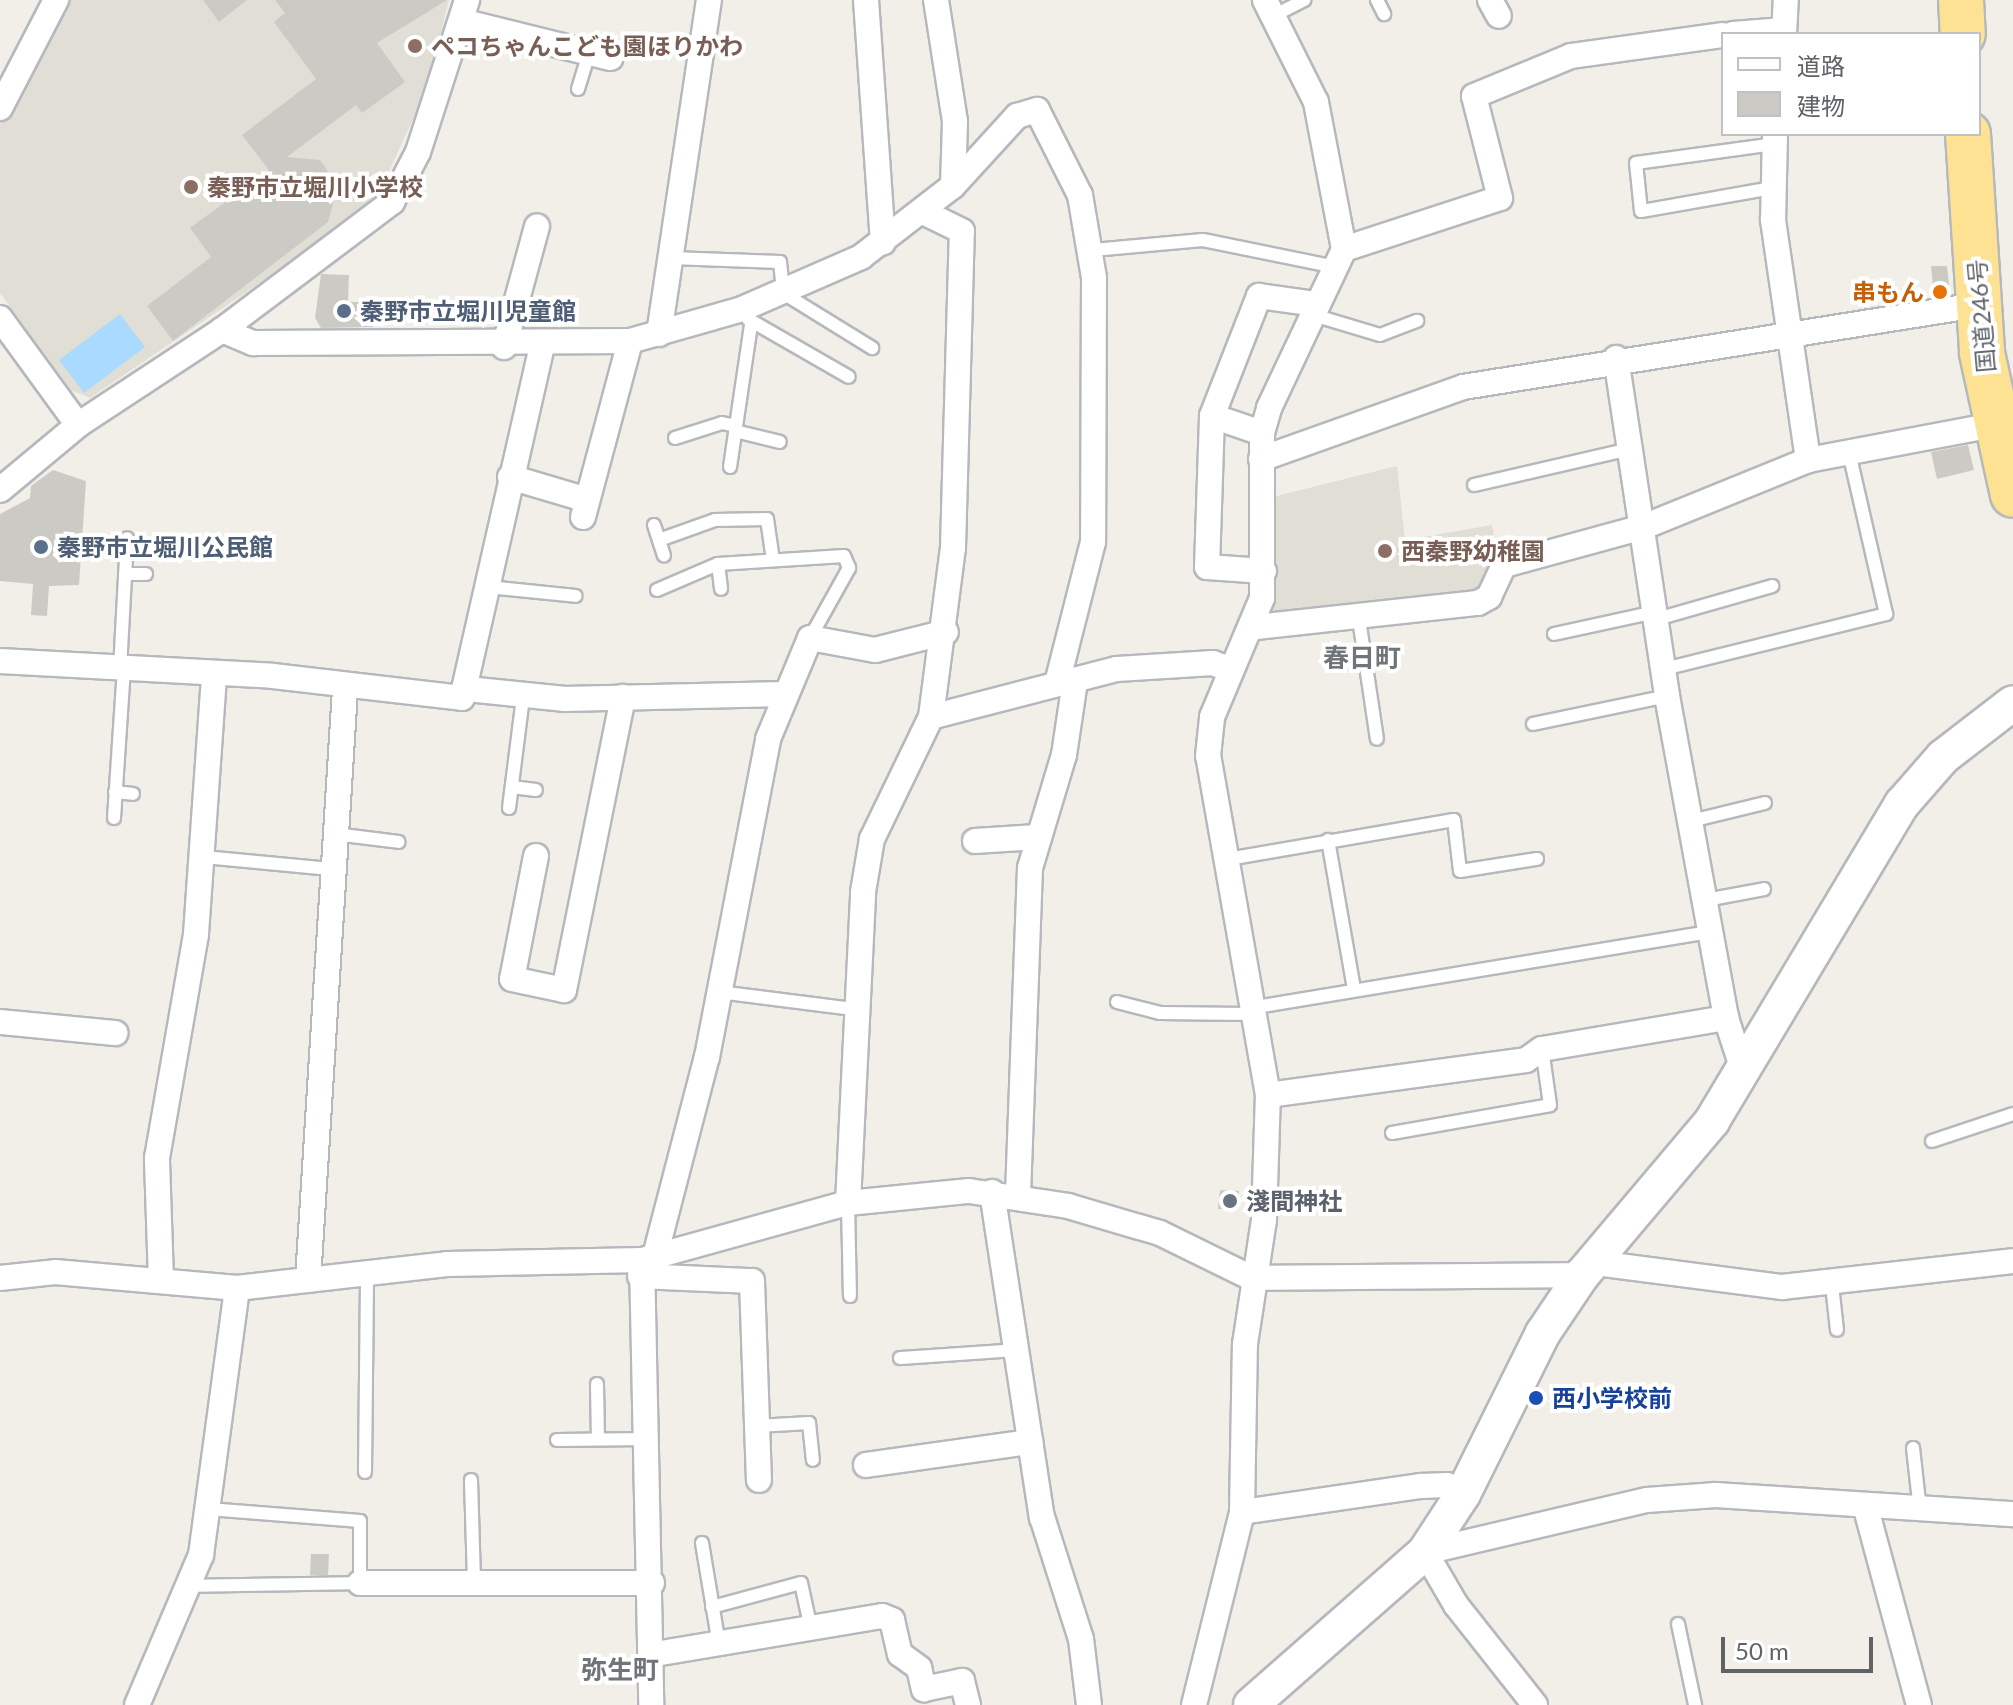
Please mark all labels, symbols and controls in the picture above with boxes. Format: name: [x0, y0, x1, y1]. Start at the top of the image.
place label: ペコちゃんこども園ほりかわ: [431, 32, 743, 60]
legend: [1721, 32, 1981, 136]
marker: ペコちゃんこども園ほりかわ: [406, 37, 424, 55]
text: 道路: [1797, 51, 1845, 80]
text: 建物: [1797, 91, 1845, 120]
place label: 秦野市立堀川小学校: [207, 173, 423, 201]
marker: 秦野市立堀川小学校: [182, 178, 200, 196]
street label: 国道246号: [1962, 258, 2000, 374]
place label: 串もん: [1852, 278, 1924, 306]
marker: 串もん: [1931, 283, 1949, 301]
place label: 秦野市立堀川児童館: [360, 297, 576, 325]
marker: 秦野市立堀川児童館: [335, 302, 353, 320]
place label: 秦野市立堀川公民館: [57, 533, 273, 561]
place label: 西秦野幼稚園: [1401, 537, 1545, 565]
marker: 秦野市立堀川公民館: [32, 538, 50, 556]
marker: 西秦野幼稚園: [1376, 542, 1394, 560]
district label: 春日町: [1323, 642, 1401, 674]
place label: 淺間神社: [1246, 1187, 1342, 1215]
marker: 淺間神社: [1221, 1192, 1239, 1210]
place label: 西小学校前: [1552, 1384, 1672, 1412]
marker: 西小学校前: [1527, 1389, 1545, 1407]
scale bar: [1725, 1621, 1877, 1671]
text: 50 m: [1735, 1636, 1789, 1665]
district label: 弥生町: [581, 1654, 659, 1686]

